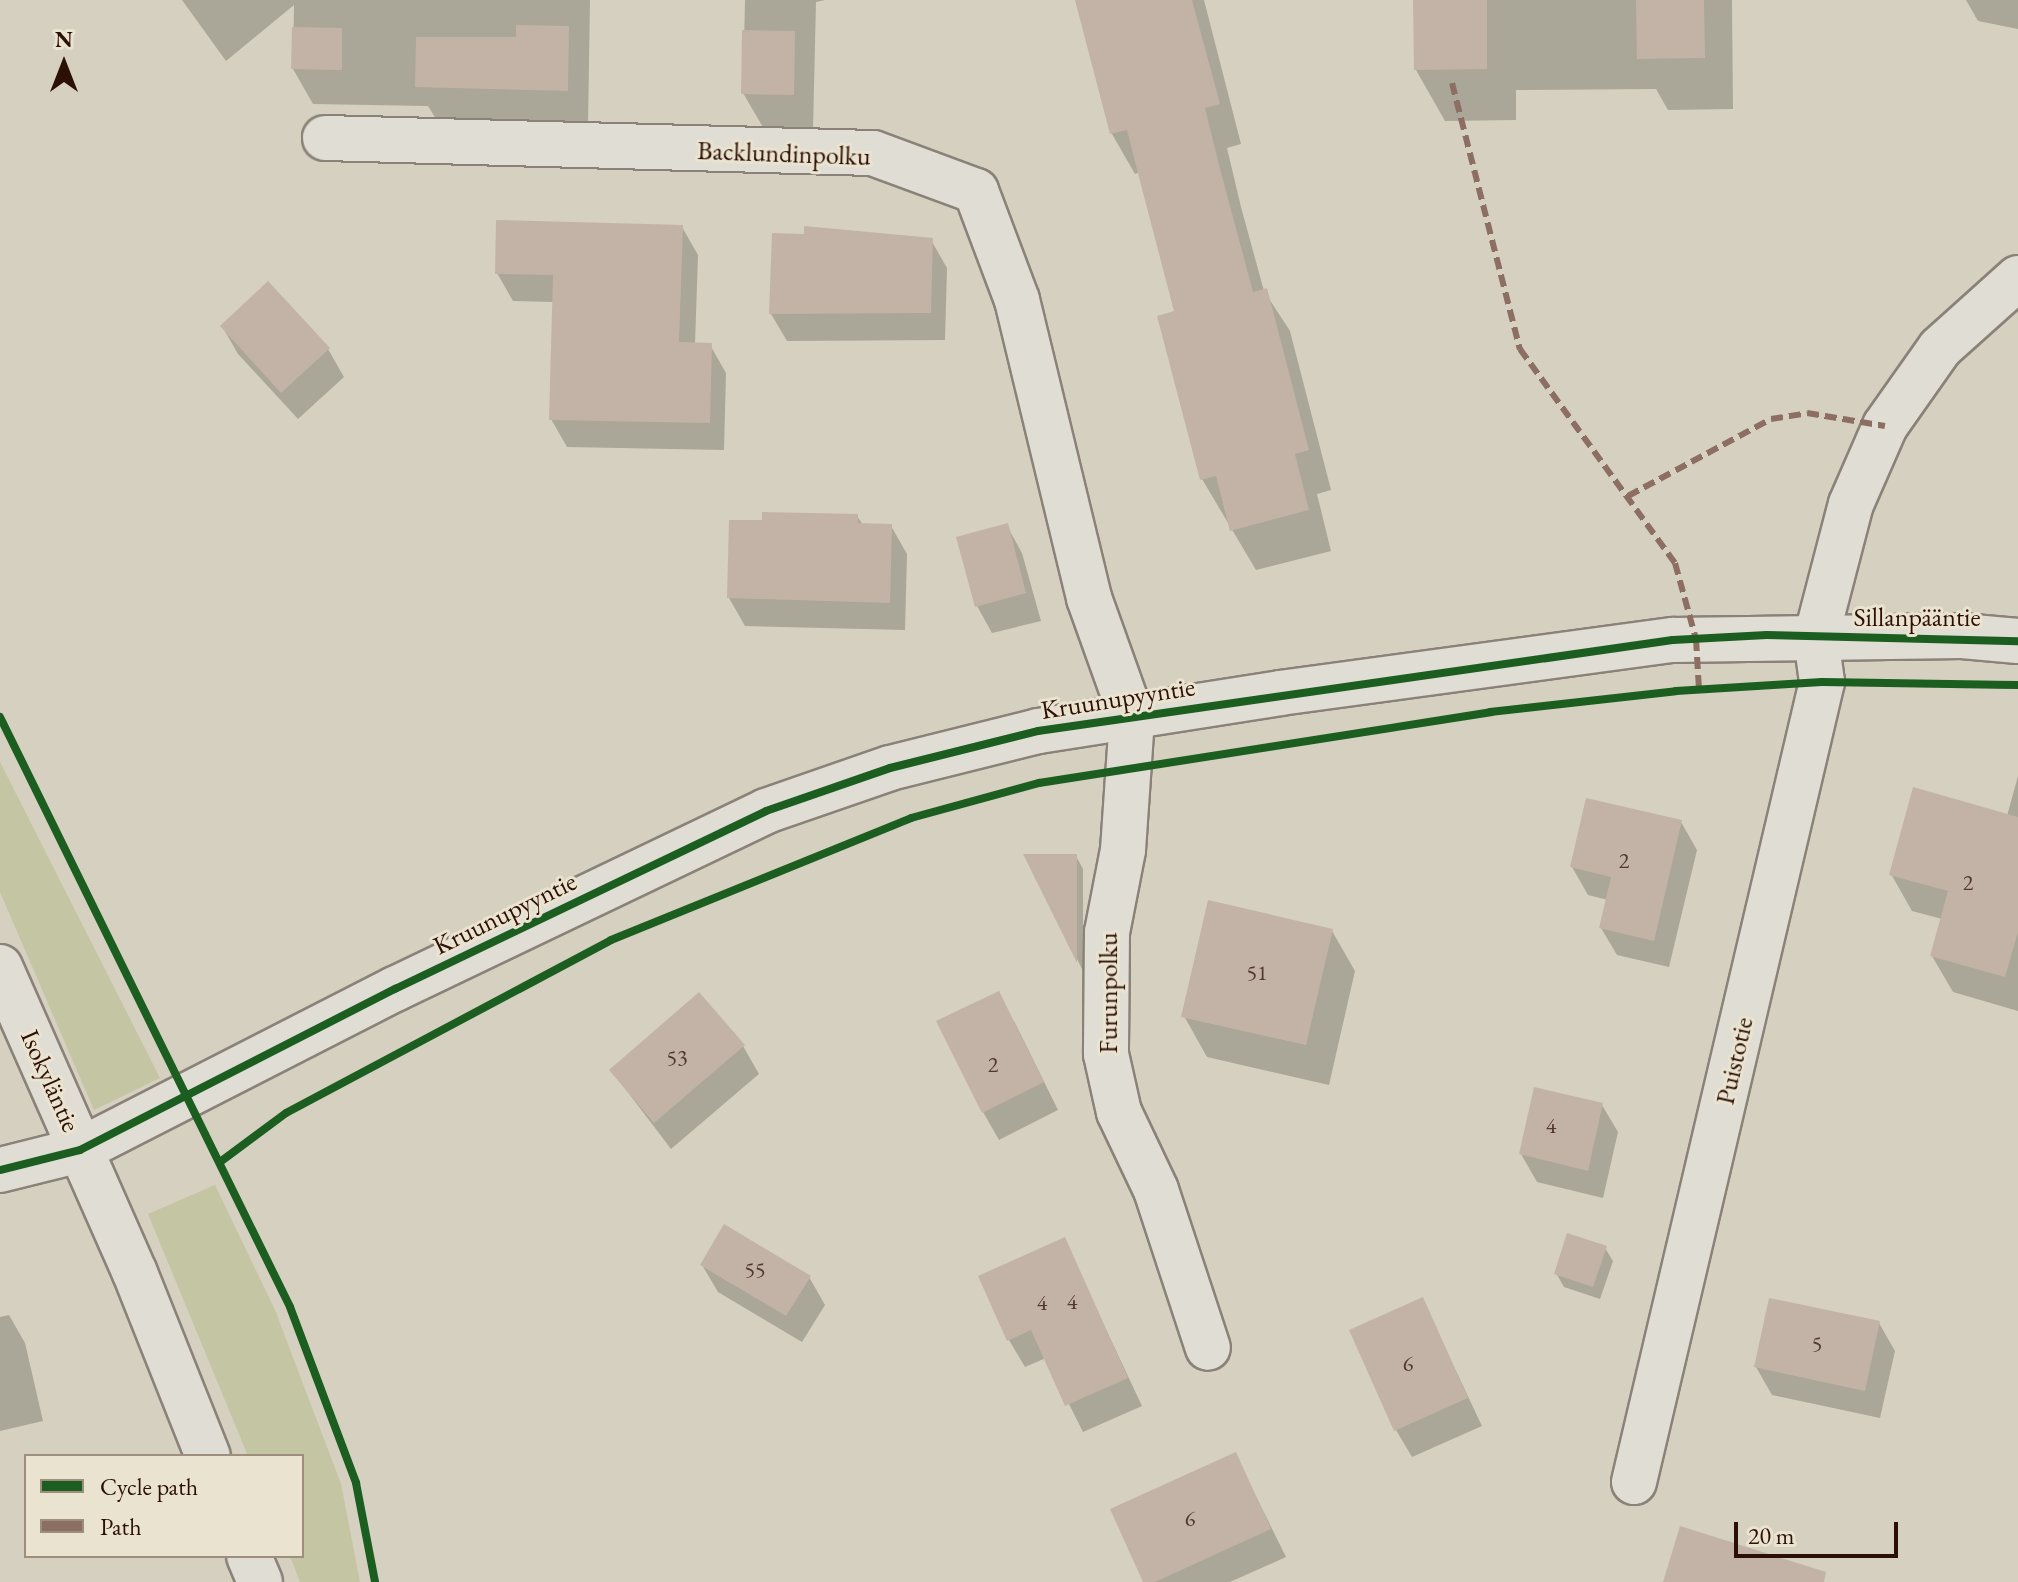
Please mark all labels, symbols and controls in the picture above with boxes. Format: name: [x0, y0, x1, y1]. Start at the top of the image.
north arrow: [24, 24, 104, 104]
text: N: [55, 25, 73, 54]
street label: Backlundinpolku: [697, 135, 871, 173]
street label: Sillanpääntie: [1853, 602, 1981, 634]
street label: Kruunupyyntie: [1039, 671, 1197, 727]
house number: 2: [1619, 848, 1629, 874]
street label: Kruunupyyntie: [428, 866, 582, 962]
house number: 2: [1963, 870, 1973, 896]
street label: Furunpolku: [1093, 932, 1125, 1054]
house number: 51: [1246, 960, 1268, 986]
street label: Puistotie: [1710, 1014, 1760, 1108]
street label: Isokyläntie: [14, 1025, 86, 1137]
house number: 53: [666, 1045, 688, 1071]
house number: 2: [988, 1052, 998, 1078]
house number: 4: [1546, 1113, 1556, 1139]
house number: 55: [744, 1257, 766, 1283]
house number: 4: [1067, 1289, 1077, 1315]
house number: 4: [1037, 1290, 1047, 1316]
house number: 5: [1812, 1331, 1822, 1357]
house number: 6: [1403, 1351, 1413, 1377]
legend: [24, 1454, 304, 1558]
text: Cycle path: [100, 1471, 198, 1502]
house number: 6: [1185, 1506, 1195, 1532]
scale bar: [1738, 1506, 1902, 1556]
text: Path: [100, 1511, 142, 1542]
text: 20 m: [1748, 1520, 1795, 1551]

